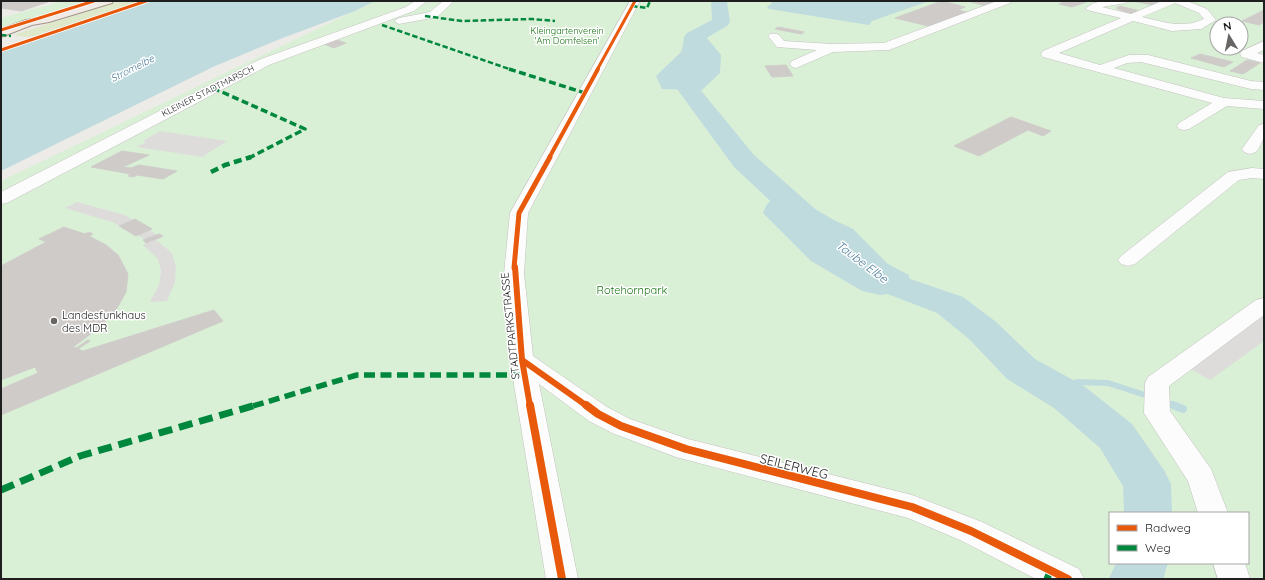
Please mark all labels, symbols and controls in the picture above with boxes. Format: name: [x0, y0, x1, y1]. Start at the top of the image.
north arrow: [1209, 16, 1249, 56]
text: N: [1222, 19, 1232, 34]
park label: Kleingartenverein 'Am Domfelsen': [530, 25, 604, 46]
water label: Stromelbe: [108, 52, 157, 85]
street label: KLEINER STADTMARSCH: [160, 62, 256, 119]
water label: Taube Elbe: [833, 237, 892, 287]
street label: STADTPARKSTRASSE: [497, 272, 523, 380]
park label: Rotehornpark: [597, 283, 668, 297]
place label: Landesfunkhaus des MDR: [62, 308, 146, 335]
marker: Landesfunkhaus des MDR: [49, 316, 59, 326]
street label: SEILERWEG: [758, 450, 830, 482]
legend: [1109, 512, 1249, 564]
text: Radweg: [1145, 520, 1191, 535]
text: Weg: [1145, 540, 1171, 555]

